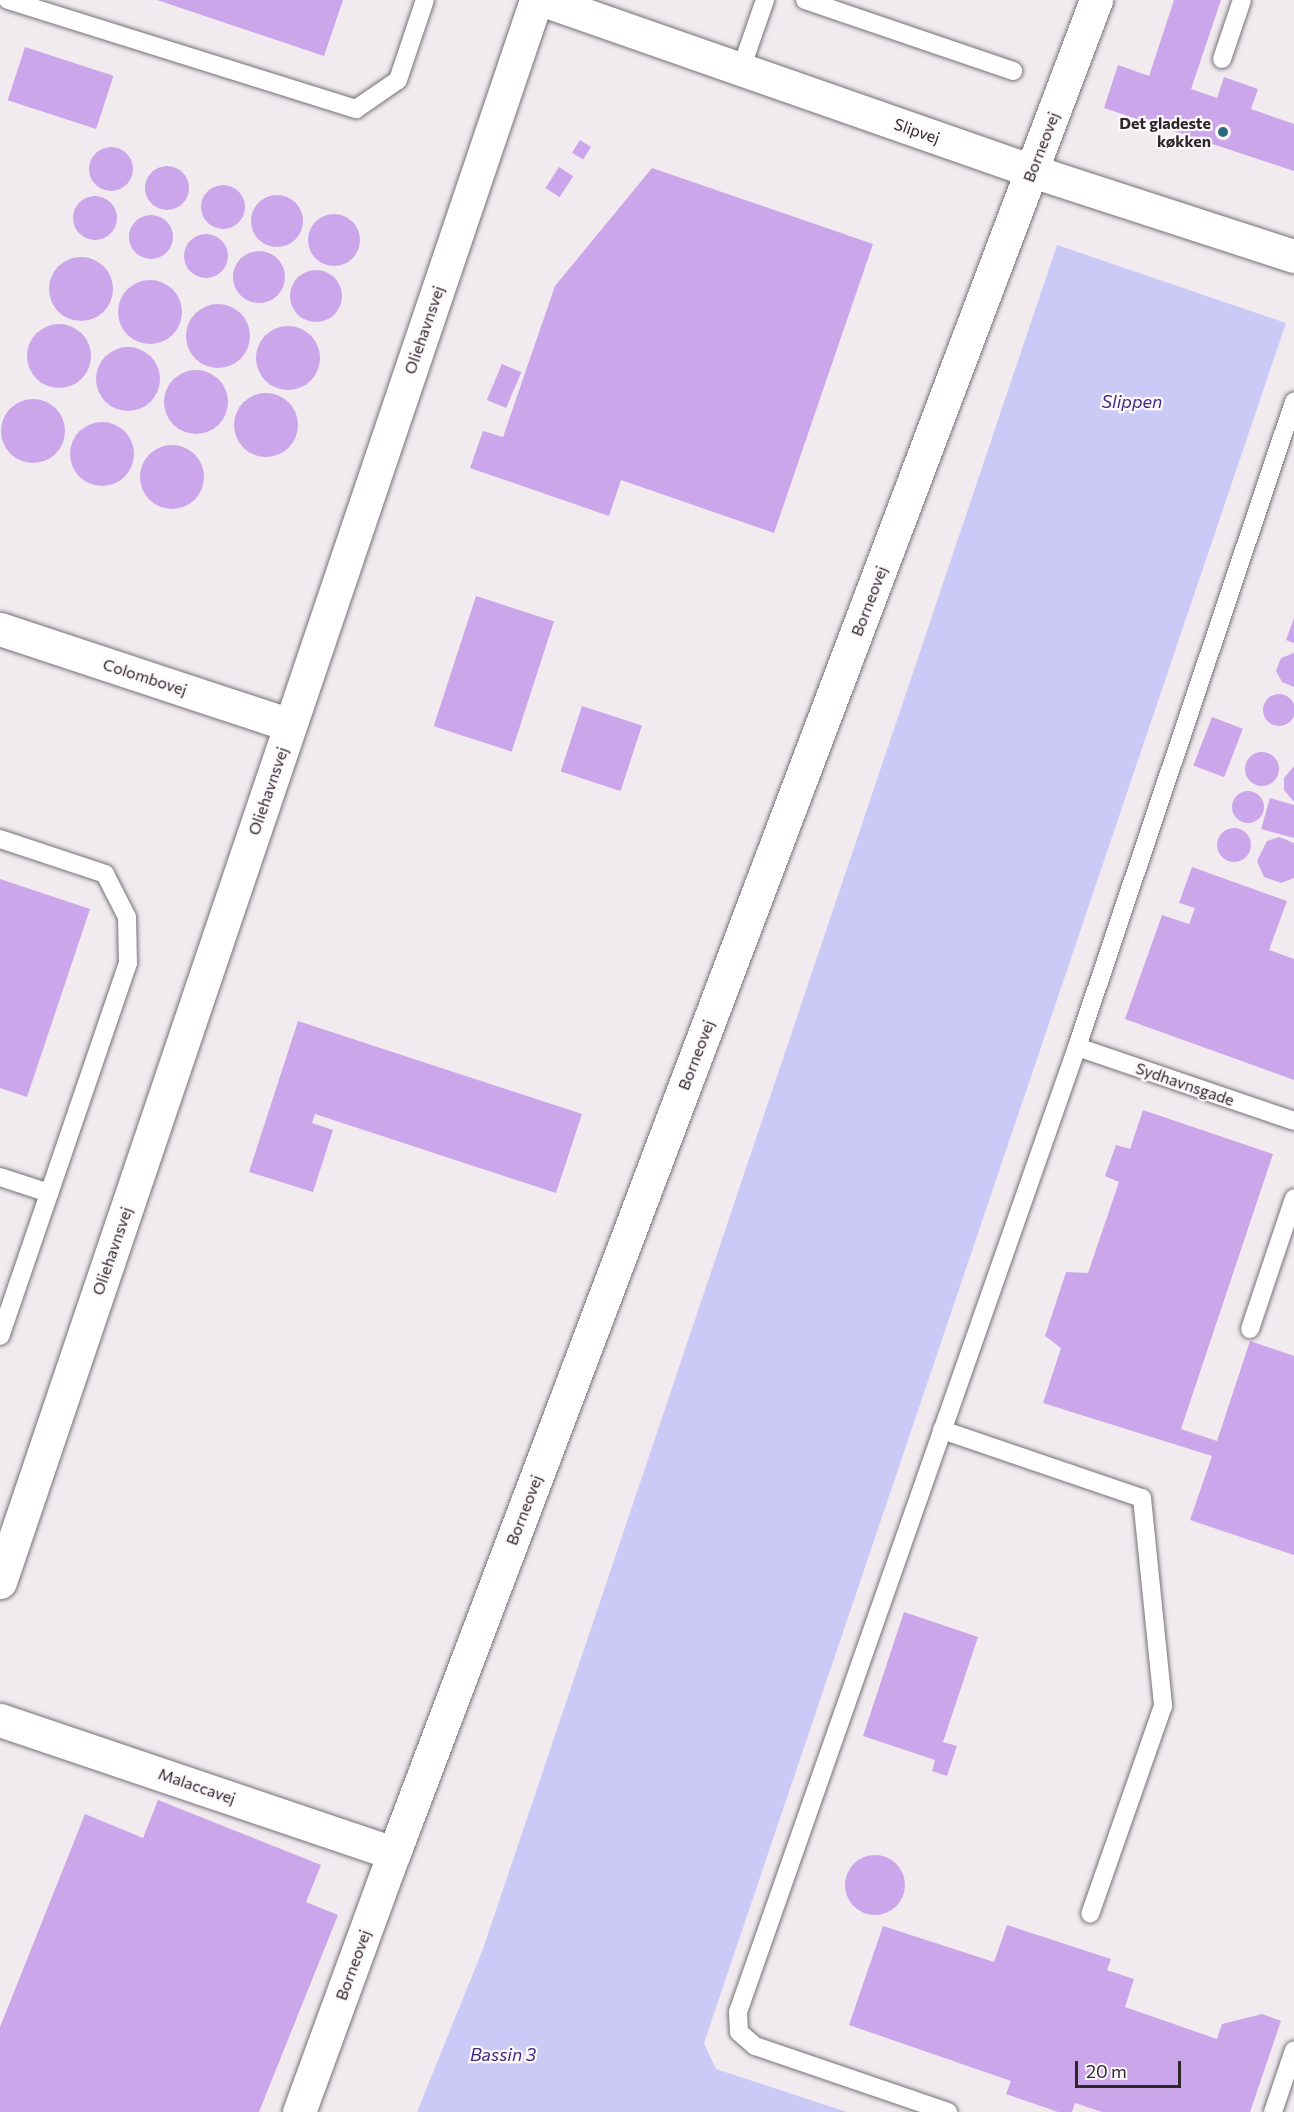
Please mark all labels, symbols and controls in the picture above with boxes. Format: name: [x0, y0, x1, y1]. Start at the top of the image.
street label: Borneovej: [1019, 109, 1063, 185]
place label: Det gladeste køkken: [1119, 113, 1211, 151]
street label: Slipvej: [892, 114, 942, 148]
marker: Det gladeste køkken: [1216, 125, 1230, 139]
street label: Oliehavnsvej: [400, 283, 448, 377]
water label: Slippen: [1102, 390, 1162, 412]
street label: Borneovej: [847, 563, 891, 639]
street label: Colombovej: [101, 654, 189, 700]
street label: Oliehavnsvej: [244, 744, 292, 838]
street label: Borneovej: [674, 1017, 718, 1093]
street label: Sydhavnsgade: [1133, 1058, 1237, 1110]
street label: Oliehavnsvej: [88, 1204, 136, 1298]
street label: Borneovej: [502, 1472, 546, 1548]
street label: Malaccavej: [156, 1764, 238, 1808]
street label: Borneovej: [331, 1927, 375, 2003]
water label: Bassin 3: [470, 2043, 536, 2065]
scale bar: [1078, 2049, 1184, 2087]
text: 20 m: [1086, 2060, 1127, 2082]

